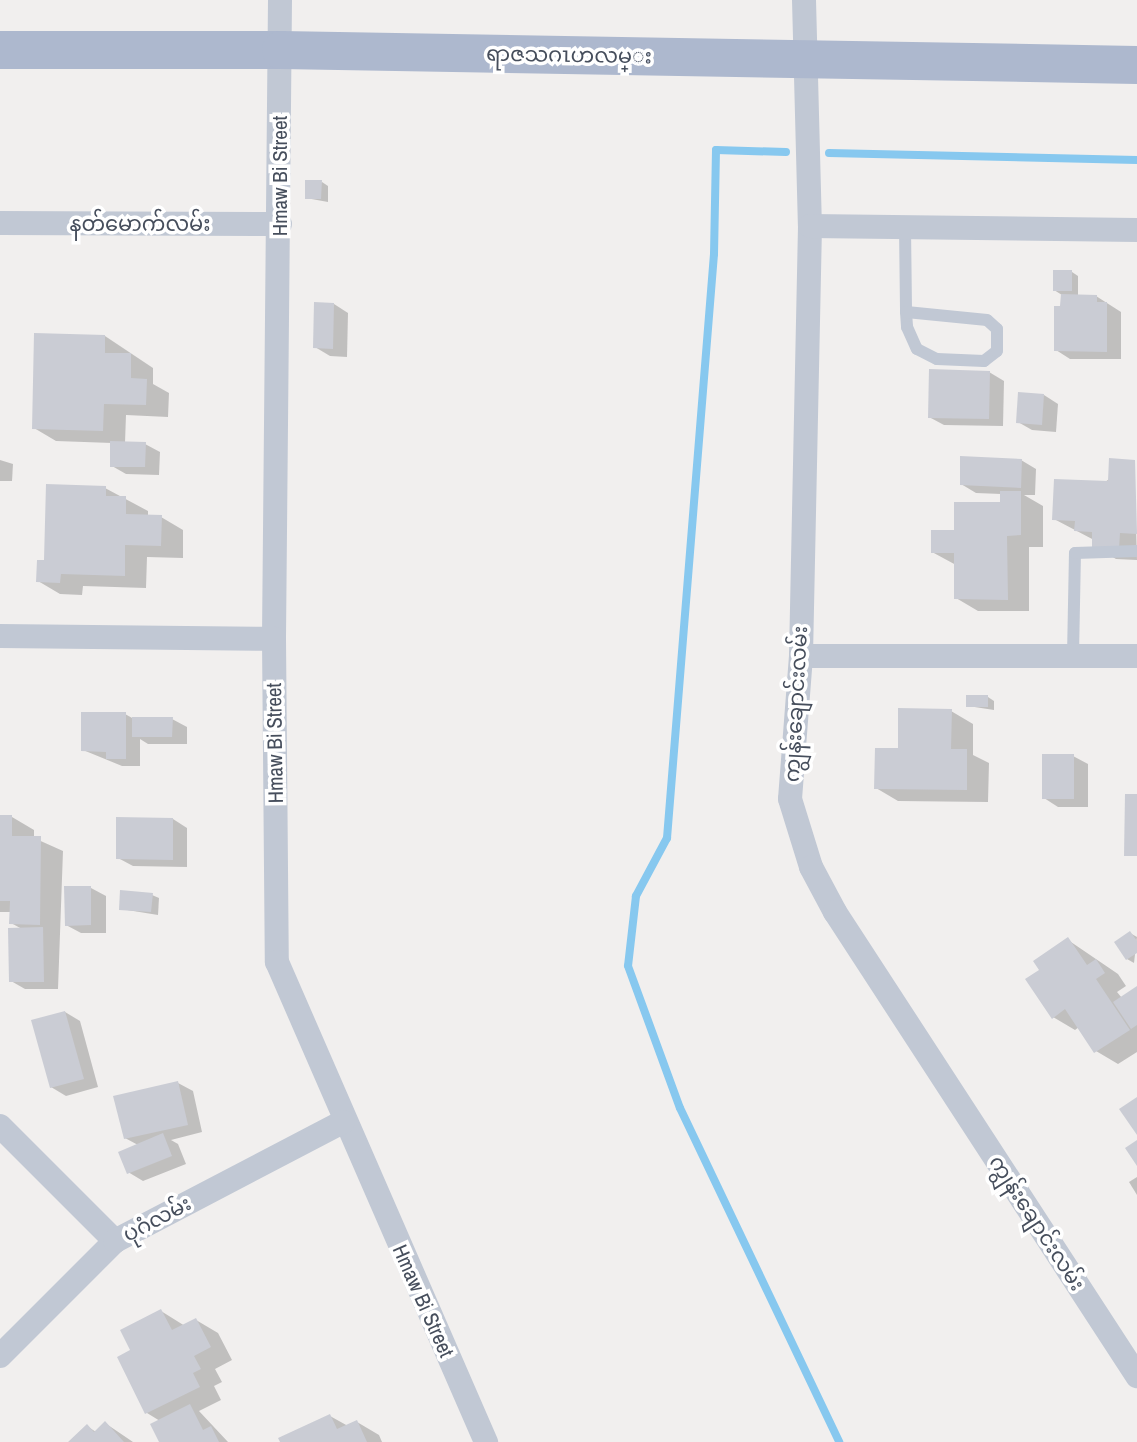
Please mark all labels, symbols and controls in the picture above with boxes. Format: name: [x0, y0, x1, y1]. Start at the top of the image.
street label: ရာဇသဂၤဟလမ္း: [486, 41, 652, 69]
street label: Hmaw Bi Street: [267, 116, 293, 236]
street label: နတ်မောက်လမ်း: [69, 211, 211, 237]
street label: ကျွန်းချောင်းလမ်း: [779, 625, 813, 783]
street label: Hmaw Bi Street: [261, 682, 289, 804]
street label: ကျွန်းချောင်းလမ်း: [984, 1151, 1090, 1295]
street label: ပုဂံလမ်း: [119, 1191, 195, 1247]
street label: Hmaw Bi Street: [387, 1241, 459, 1361]

